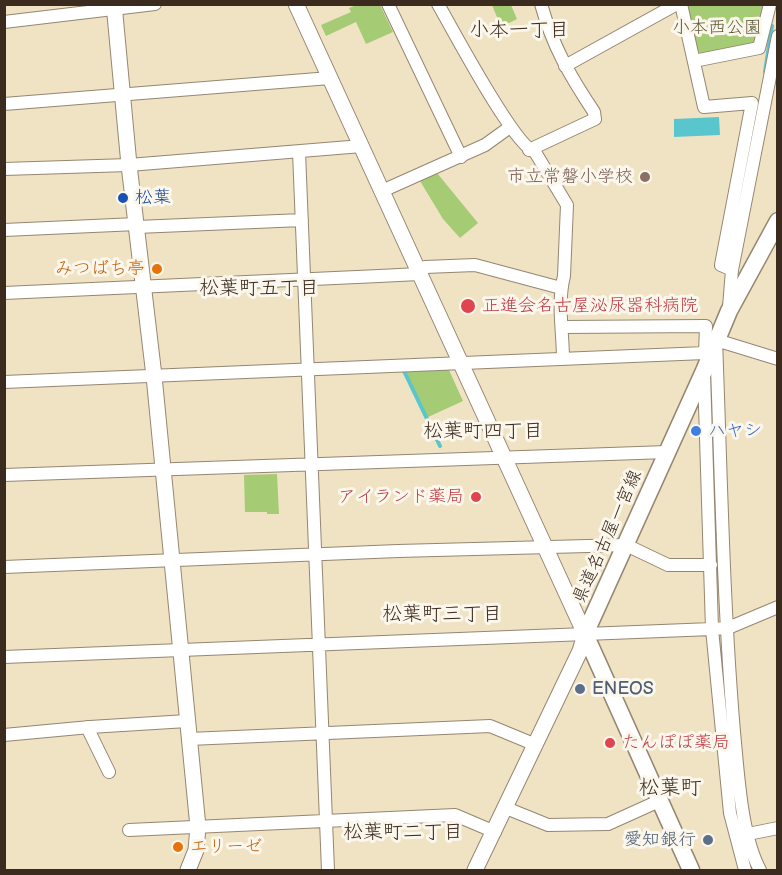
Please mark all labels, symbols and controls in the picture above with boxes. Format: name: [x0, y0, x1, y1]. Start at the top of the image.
park label: 小本西公園: [672, 17, 762, 39]
district label: 小本一丁目: [469, 19, 569, 43]
place label: 市立常磐小学校: [507, 166, 633, 188]
marker: 市立常磐小学校: [638, 170, 652, 184]
place label: 松葉: [135, 187, 171, 209]
marker: 松葉: [116, 191, 130, 205]
place label: みつばち亭: [55, 258, 145, 280]
marker: みつばち亭: [150, 262, 164, 276]
district label: 松葉町五丁目: [199, 277, 319, 301]
place label: 正進会名古屋泌尿器科病院: [482, 295, 698, 317]
marker: 正進会名古屋泌尿器科病院: [459, 297, 477, 315]
district label: 松葉町四丁目: [423, 420, 543, 444]
place label: ハヤシ: [708, 420, 762, 442]
marker: ハヤシ: [689, 424, 703, 438]
street label: 県道名古屋一宮線: [569, 467, 647, 607]
place label: アイランド薬局: [338, 486, 464, 508]
marker: アイランド薬局: [469, 490, 483, 504]
district label: 松葉町三丁目: [382, 603, 502, 627]
place label: ENEOS: [592, 678, 654, 700]
marker: ENEOS: [573, 682, 587, 696]
place label: たんぽぽ薬局: [622, 732, 730, 754]
marker: たんぽぽ薬局: [603, 736, 617, 750]
district label: 松葉町: [639, 776, 701, 802]
district label: 松葉町二丁目: [343, 821, 463, 845]
place label: 愛知銀行: [624, 829, 696, 851]
marker: 愛知銀行: [701, 833, 715, 847]
place label: エリーゼ: [190, 836, 262, 858]
marker: エリーゼ: [171, 840, 185, 854]

